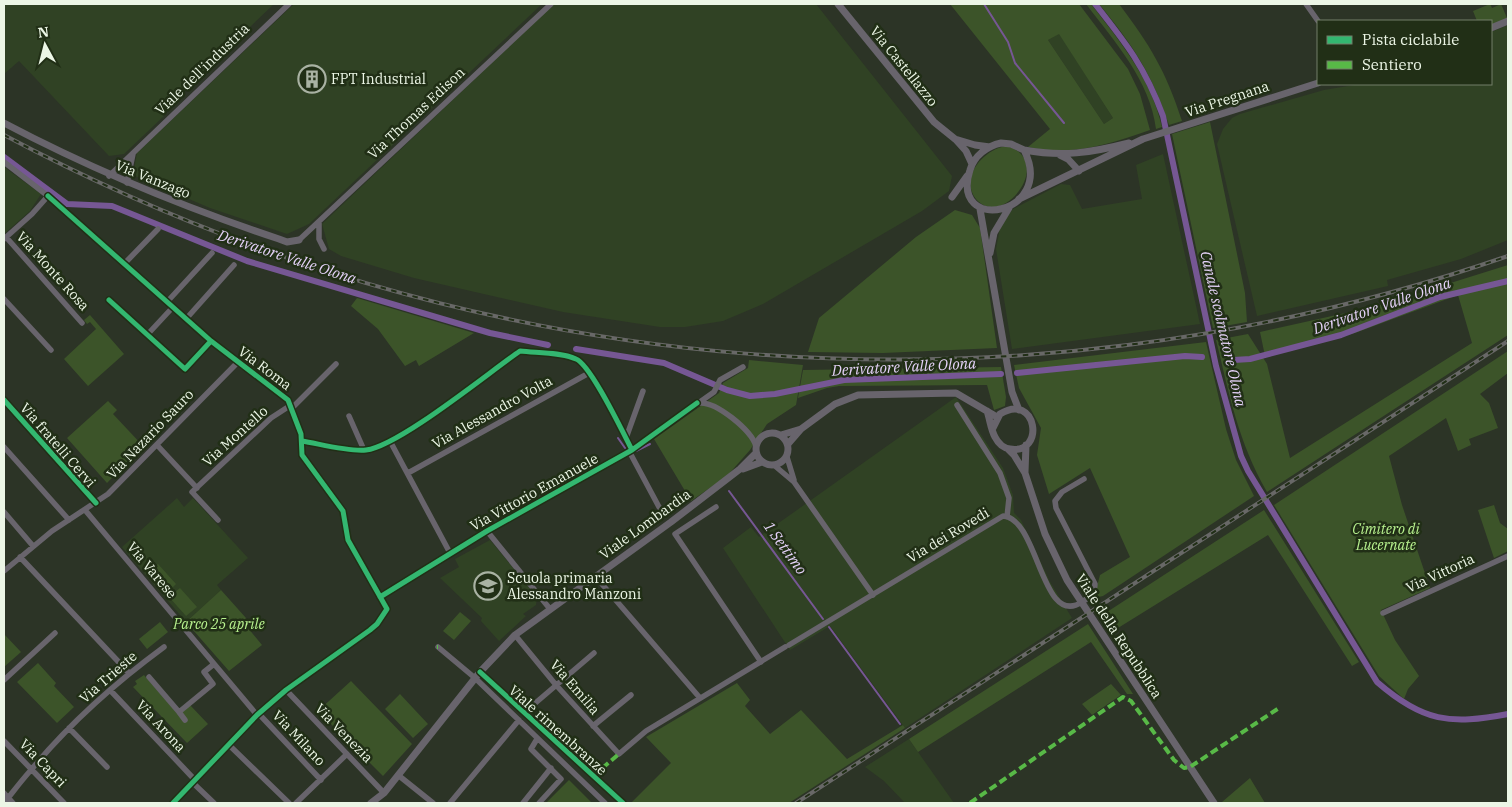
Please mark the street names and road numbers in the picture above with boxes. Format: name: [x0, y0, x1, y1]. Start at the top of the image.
street label: Viale dell'industria: [151, 19, 253, 119]
street label: Via Castellazzo: [866, 22, 942, 110]
street label: Via Thomas Edison: [364, 63, 468, 163]
street label: Via Pregnana: [1183, 77, 1272, 121]
street label: Via Vanzago: [113, 156, 193, 202]
street label: Via Monte Rosa: [13, 228, 94, 315]
street label: Via Roma: [235, 342, 296, 394]
street label: Via Alessandro Volta: [429, 371, 556, 453]
street label: Via Nazario Sauro: [103, 385, 197, 483]
street label: Via fratelli Cervi: [16, 399, 100, 491]
street label: Via Montello: [198, 402, 272, 470]
street label: Via Vittorio Emanuele: [467, 449, 601, 535]
street label: Viale Lombardia: [596, 485, 694, 563]
street label: Via dei Rovedi: [904, 503, 992, 567]
street label: Via Varese: [123, 538, 181, 602]
street label: Via Vittoria: [1403, 549, 1477, 597]
street label: Viale della Repubblica: [1072, 570, 1166, 702]
street label: Via Trieste: [75, 647, 141, 707]
street label: Via Emilia: [546, 656, 604, 719]
street label: Viale rimembranze: [505, 681, 611, 779]
street label: Via Arona: [132, 696, 190, 756]
street label: Via Venezia: [311, 699, 377, 767]
street label: Via Milano: [269, 706, 329, 770]
street label: Via Capri: [16, 735, 70, 791]

